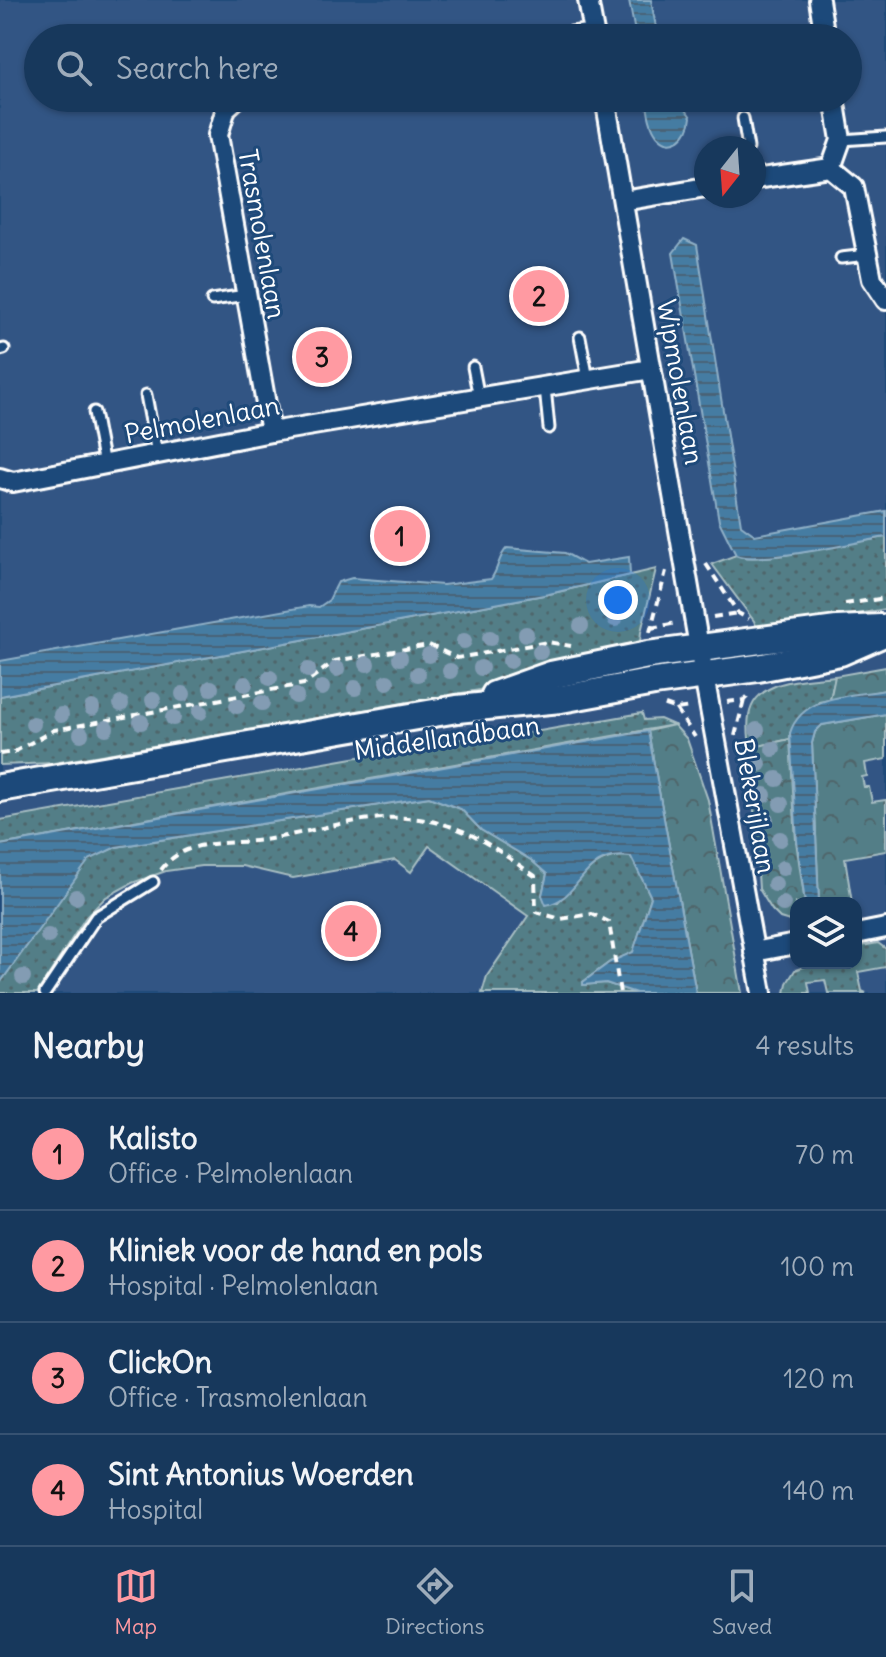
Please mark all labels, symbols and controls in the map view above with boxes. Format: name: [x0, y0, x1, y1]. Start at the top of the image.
search box: [24, 24, 862, 112]
icon: search: [52, 46, 96, 90]
text: Search here: [116, 49, 279, 87]
north arrow: [694, 136, 766, 208]
street label: Trasmolenlaan: [231, 147, 294, 321]
pin: 2: [513, 266, 565, 326]
street label: Wipmolenlaan: [650, 297, 711, 467]
pin: 3: [296, 327, 348, 387]
street label: Pelmolenlaan: [122, 388, 282, 451]
pin: 1: [374, 506, 426, 566]
your location: [598, 580, 638, 620]
street label: Middellandbaan: [352, 708, 542, 767]
street label: Blekerijlaan: [727, 736, 784, 876]
map controls: [790, 897, 862, 969]
button: layers: [790, 897, 862, 969]
pin: 4: [325, 901, 377, 961]
text: Nearby: [32, 1024, 145, 1067]
text: 4 results: [756, 1029, 854, 1062]
text: Kalisto: [108, 1119, 198, 1157]
text: 1: [53, 1138, 63, 1171]
text: 70 m: [795, 1138, 854, 1171]
text: Office · Pelmolenlaan: [108, 1157, 353, 1190]
text: Kliniek voor de hand en pols: [108, 1231, 483, 1269]
text: 2: [51, 1250, 65, 1283]
text: 100 m: [780, 1250, 854, 1283]
text: Hospital · Pelmolenlaan: [108, 1269, 379, 1302]
text: ClickOn: [108, 1343, 212, 1381]
text: 3: [51, 1362, 65, 1395]
text: 120 m: [783, 1362, 854, 1395]
text: Office · Trasmolenlaan: [108, 1381, 367, 1414]
text: Sint Antonius Woerden: [108, 1455, 414, 1493]
text: 4: [50, 1474, 66, 1507]
text: 140 m: [783, 1474, 854, 1507]
text: Hospital: [108, 1493, 203, 1526]
tab: Map: [114, 1564, 158, 1640]
tab: Directions: [385, 1564, 485, 1640]
tab: Saved: [712, 1564, 772, 1640]

